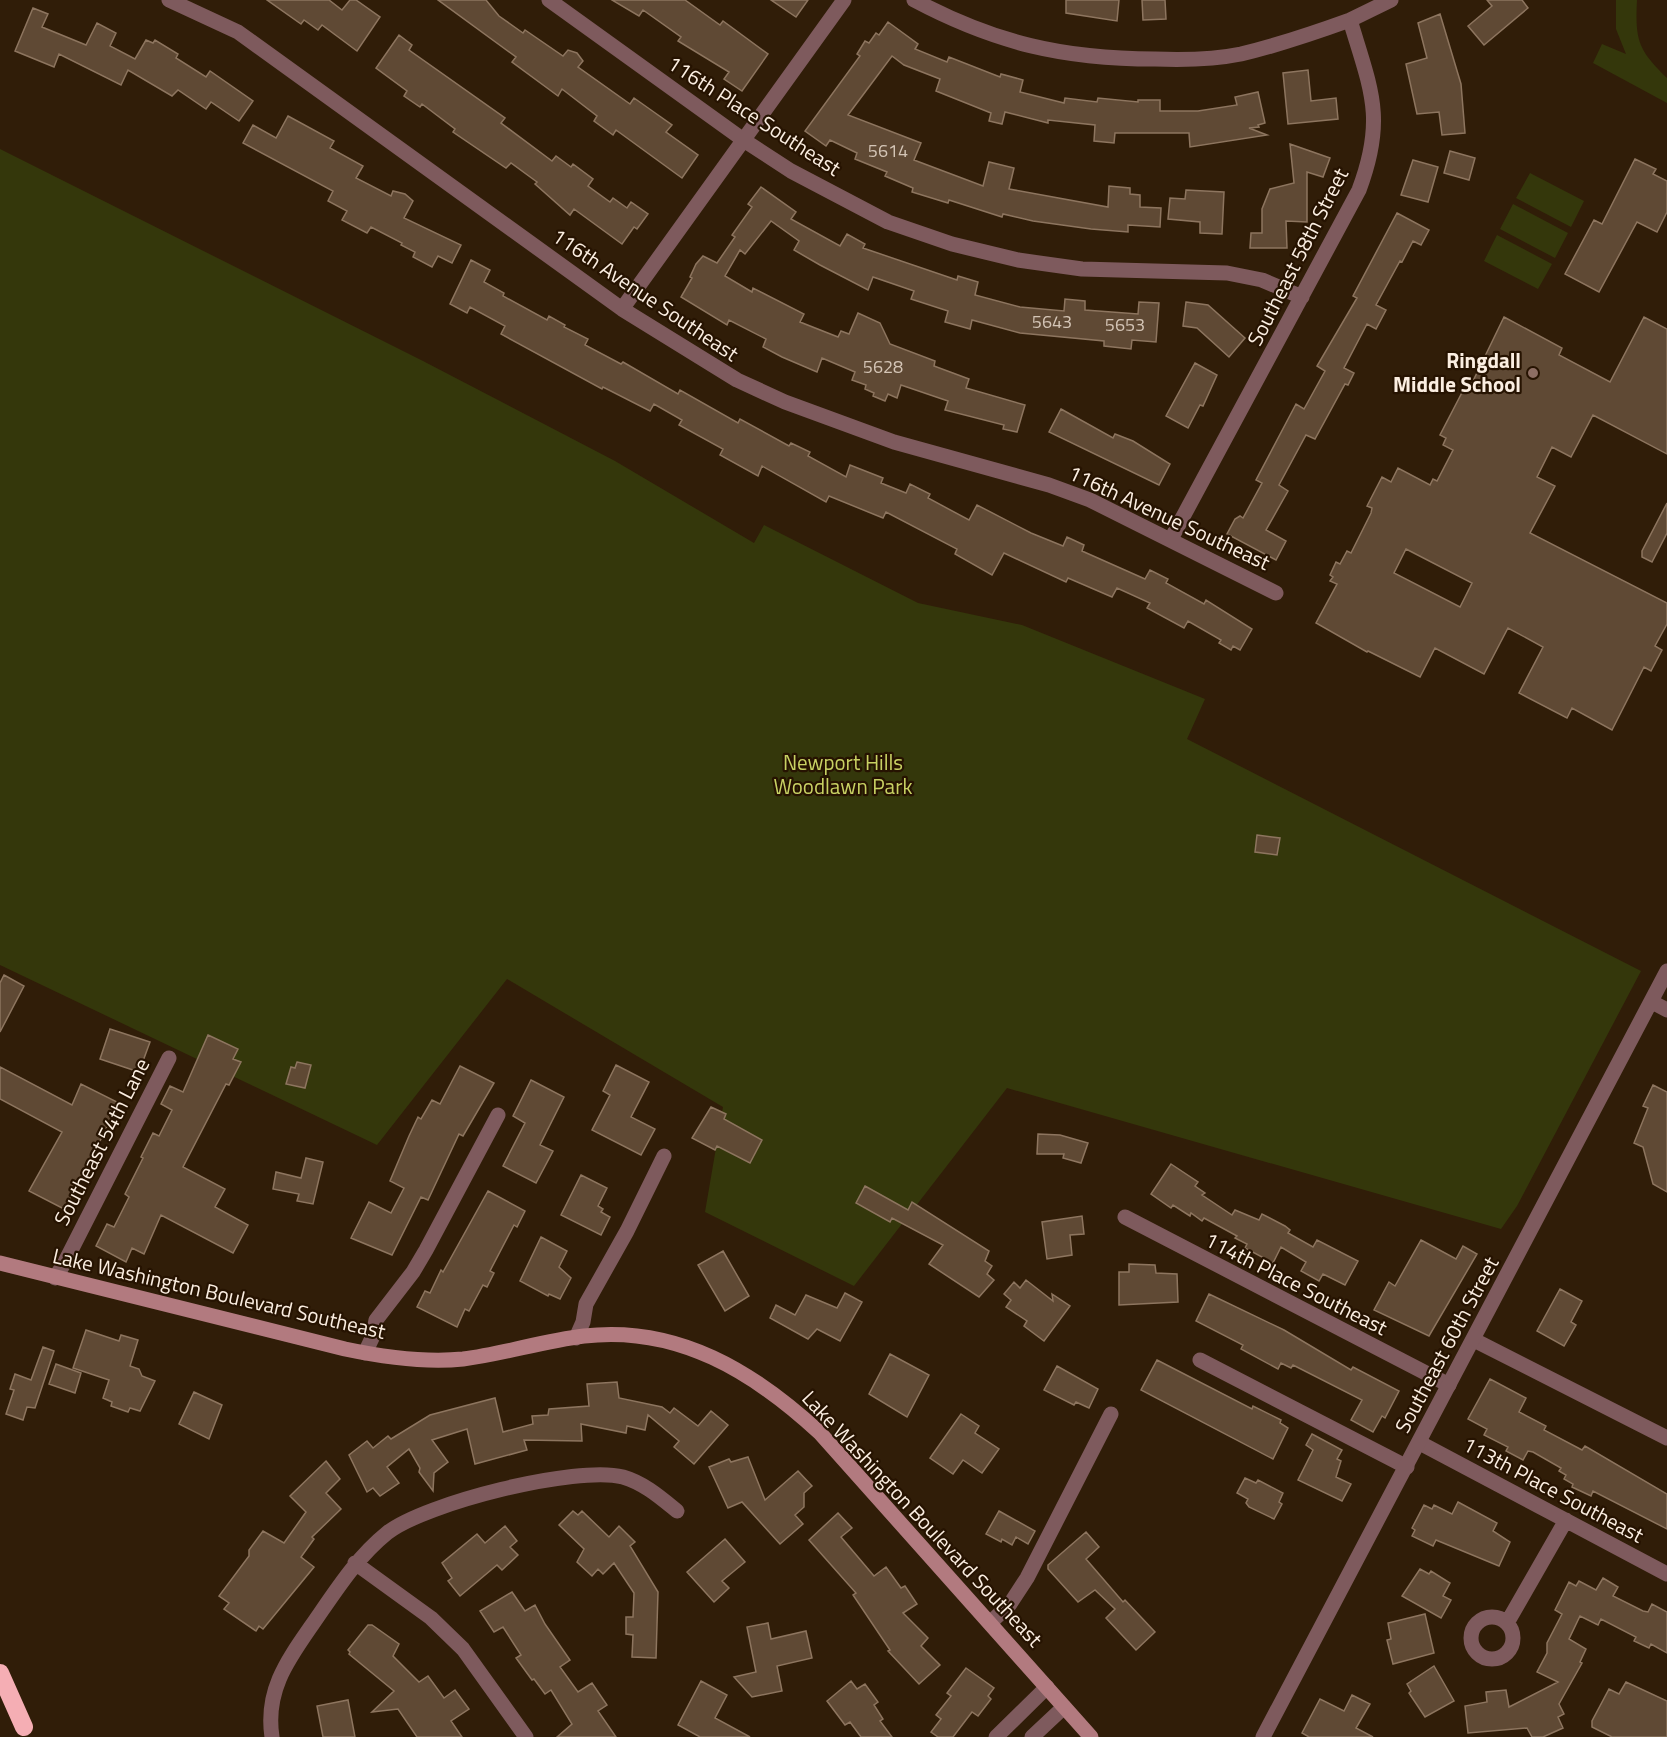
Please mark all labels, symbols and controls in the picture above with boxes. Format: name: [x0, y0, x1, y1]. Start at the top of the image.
street label: 116th Place Southeast: [661, 47, 848, 184]
house number: 5614: [868, 137, 908, 164]
street label: Southeast 58th Street: [1238, 161, 1356, 351]
street label: 116th Avenue Southeast: [546, 220, 746, 369]
house number: 5643: [1032, 308, 1072, 335]
house number: 5653: [1105, 311, 1145, 338]
place label: Ringdall Middle School: [1393, 344, 1521, 400]
house number: 5628: [863, 353, 903, 380]
marker: Ringdall Middle School: [1526, 366, 1540, 380]
street label: 116th Avenue Southeast: [1063, 456, 1276, 578]
park label: Newport Hills Woodlawn Park: [774, 746, 912, 802]
street label: Southeast 54th Lane: [45, 1052, 157, 1231]
street label: 114th Place Southeast: [1200, 1223, 1394, 1343]
street label: Lake Washington Boulevard Southeast: [50, 1239, 389, 1347]
street label: Southeast 60th Street: [1386, 1250, 1507, 1439]
street label: Lake Washington Boulevard Southeast: [795, 1383, 1051, 1654]
street label: 113th Place Southeast: [1457, 1428, 1650, 1551]

